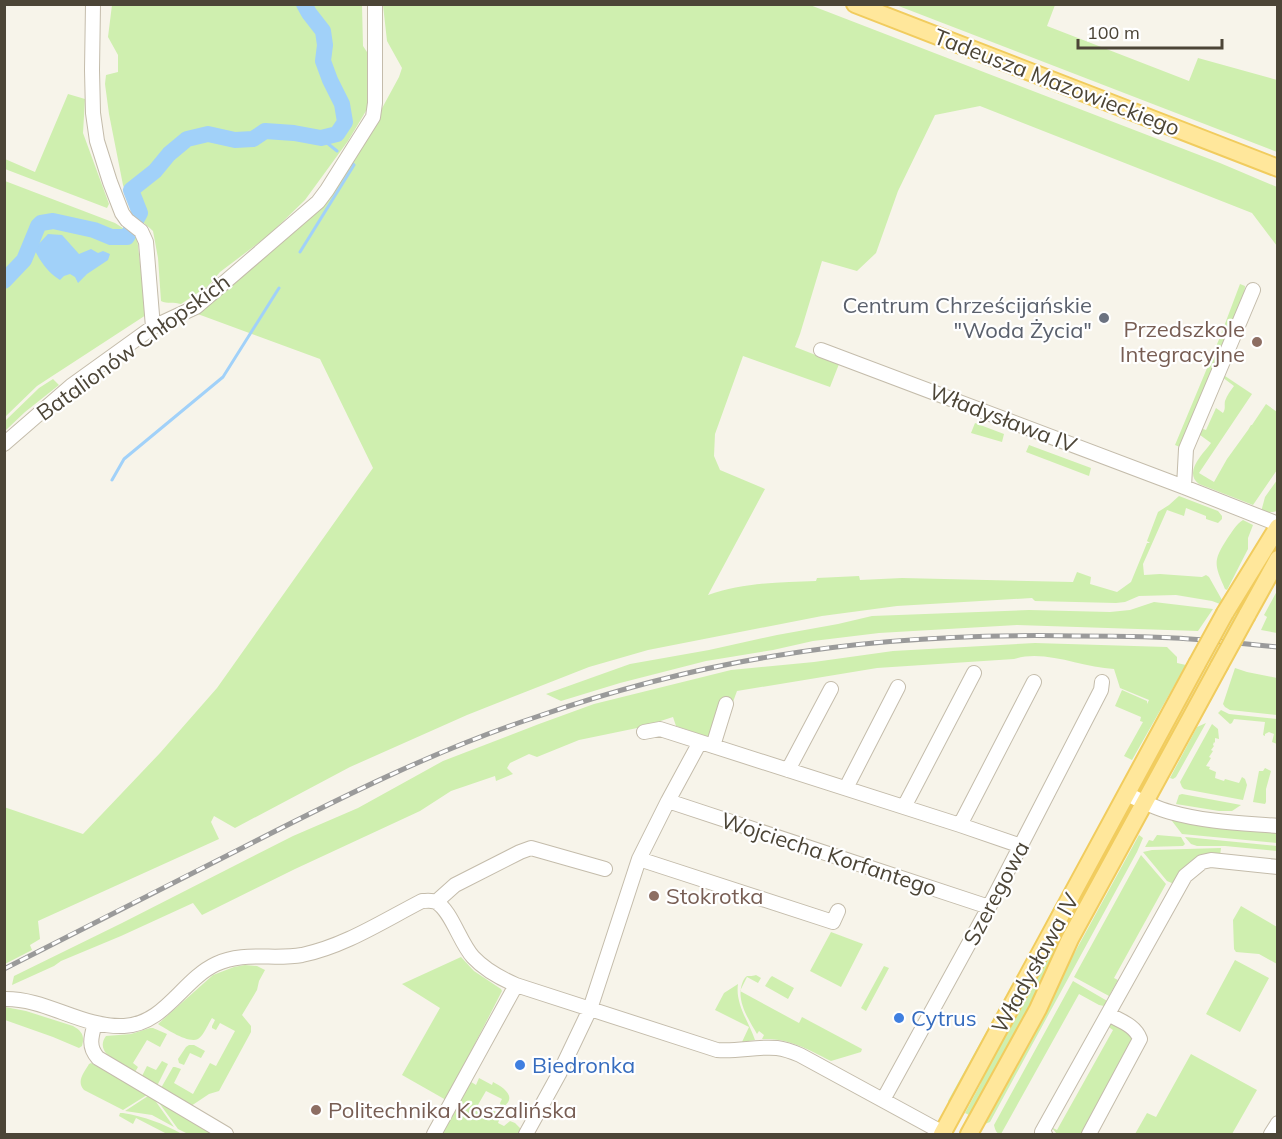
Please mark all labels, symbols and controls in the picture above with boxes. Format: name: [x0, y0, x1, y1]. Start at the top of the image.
scale bar: [1078, 12, 1222, 50]
text: 100 m: [1087, 21, 1140, 44]
street label: Tadeusza Mazowieckiego: [930, 22, 1184, 142]
street label: Batalionów Chłopskich: [31, 267, 235, 427]
place label: Centrum Chrześcijańskie "Woda Życia": [842, 291, 1092, 344]
marker: Centrum Chrześcijańskie "Woda Życia": [1097, 311, 1111, 325]
place label: Przedszkole Integracyjne: [1120, 315, 1245, 368]
marker: Przedszkole Integracyjne: [1250, 335, 1264, 349]
street label: Władysława IV: [925, 377, 1081, 459]
street label: Wojciecha Korfantego: [717, 806, 941, 902]
street label: Szeregowa: [957, 836, 1035, 950]
place label: Stokrotka: [666, 882, 764, 910]
street label: Władysława IV: [985, 888, 1085, 1038]
marker: Stokrotka: [647, 889, 661, 903]
place label: Cytrus: [911, 1004, 977, 1032]
marker: Cytrus: [892, 1011, 906, 1025]
place label: Biedronka: [532, 1051, 635, 1079]
marker: Biedronka: [513, 1058, 527, 1072]
place label: Politechnika Koszalińska: [328, 1096, 577, 1124]
marker: Politechnika Koszalińska: [309, 1103, 323, 1117]

